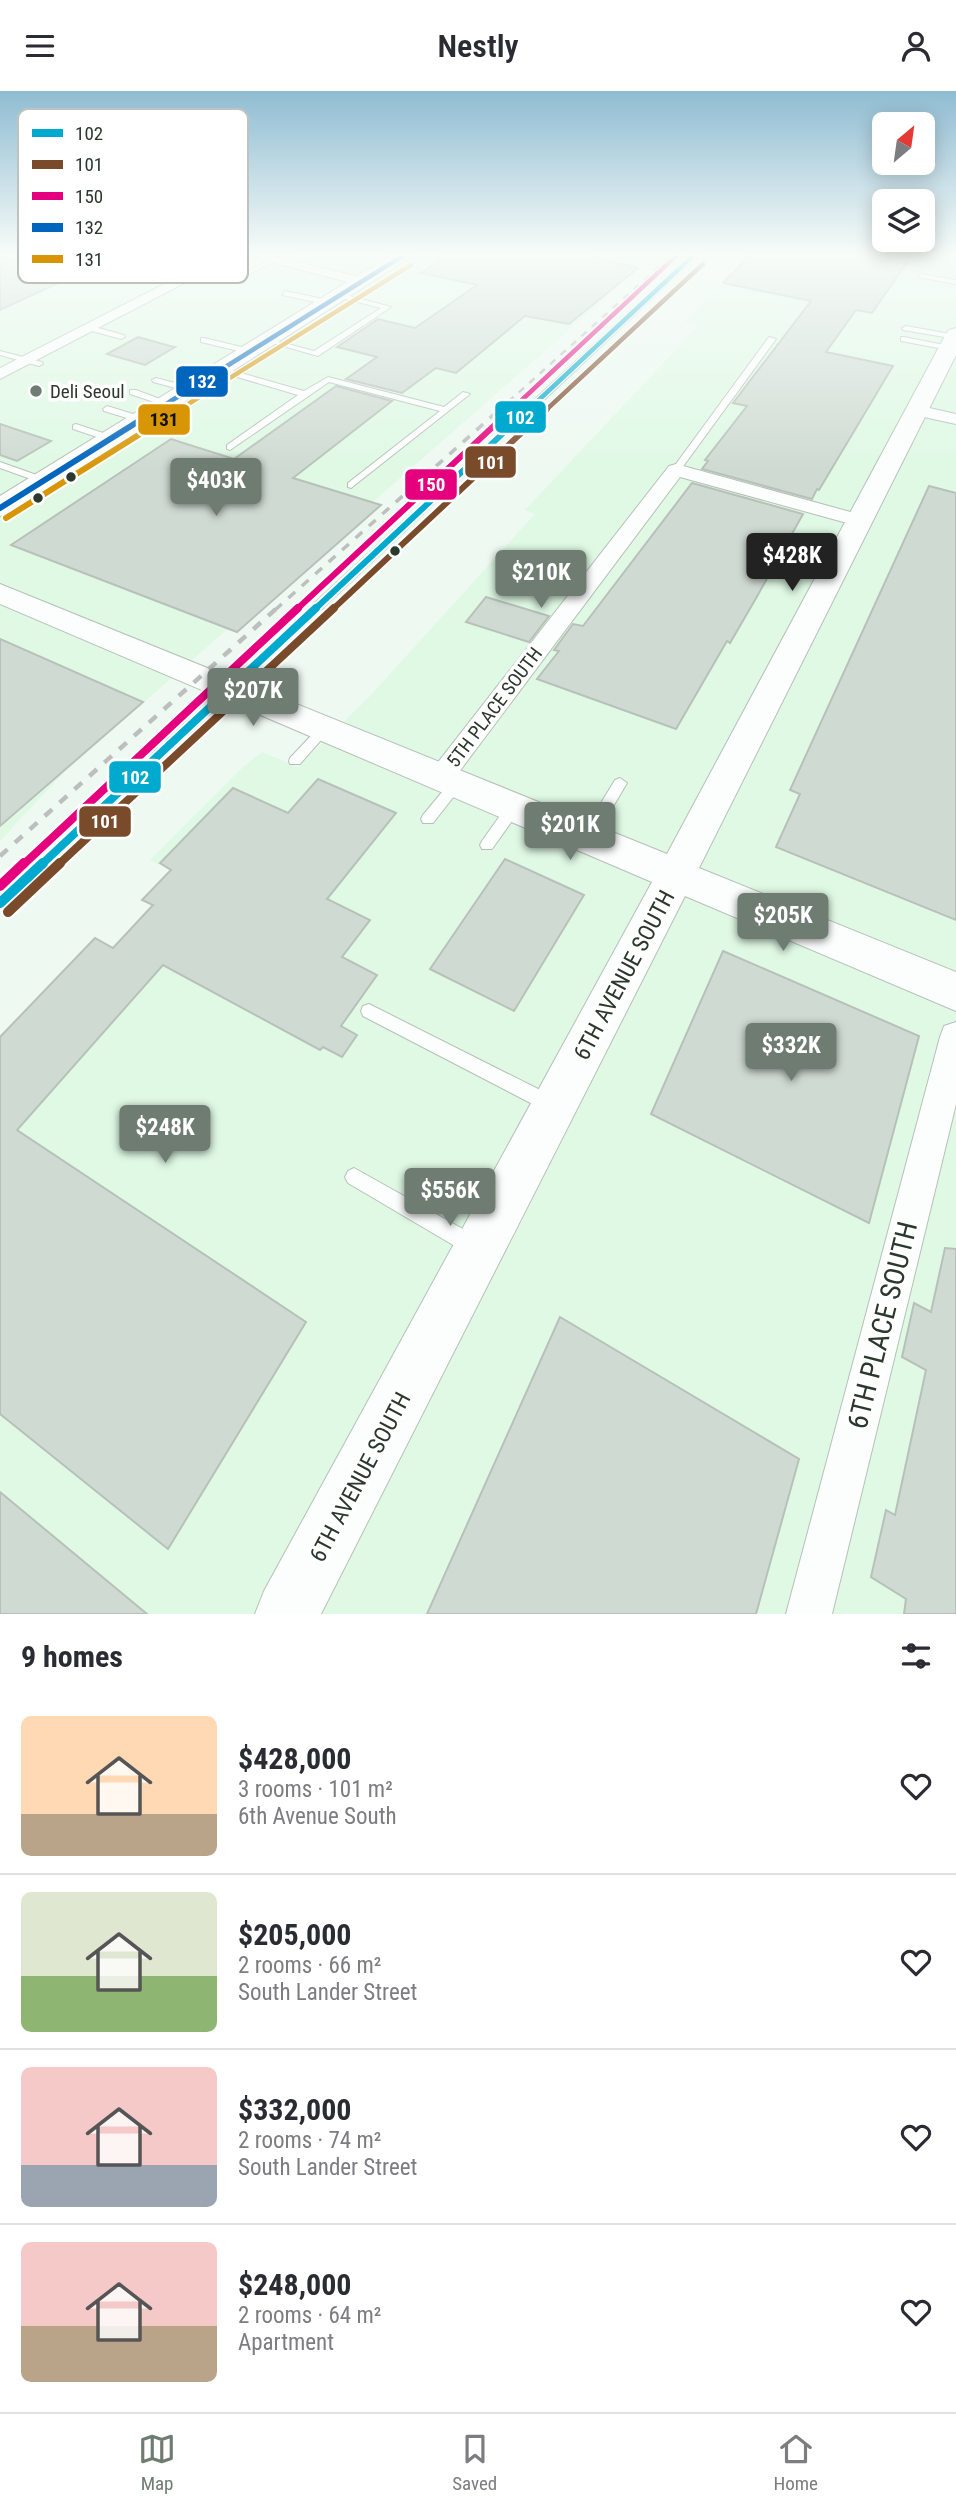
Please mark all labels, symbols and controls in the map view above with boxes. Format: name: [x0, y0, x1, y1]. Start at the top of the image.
icon: menu: [21, 27, 59, 65]
text: Nestly: [437, 27, 519, 65]
icon: person: [897, 27, 935, 65]
legend: [18, 109, 248, 283]
north arrow: [872, 112, 934, 175]
map controls: [872, 112, 935, 252]
text: 102: [75, 122, 103, 145]
text: 101: [75, 153, 103, 176]
text: 150: [75, 185, 103, 208]
button: layers: [872, 189, 935, 252]
text: 132: [75, 216, 103, 239]
text: 131: [75, 248, 103, 271]
line badge: 132: [175, 365, 229, 398]
text: 132: [188, 370, 216, 393]
place label: Deli Seoul: [50, 380, 125, 403]
marker: Deli Seoul: [28, 383, 44, 399]
line badge: 102: [494, 400, 547, 434]
line badge: 131: [137, 403, 191, 436]
text: 102: [506, 406, 534, 429]
text: 131: [150, 408, 178, 431]
line badge: 101: [464, 445, 517, 479]
text: 101: [477, 451, 505, 474]
pin: $403K: [167, 459, 265, 518]
text: $403K: [186, 467, 246, 494]
line badge: 150: [404, 468, 458, 501]
unlabelled marker: [64, 470, 78, 484]
text: 150: [417, 473, 445, 496]
unlabelled marker: [31, 491, 45, 505]
pin: $428K: [743, 533, 841, 593]
text: $428K: [762, 542, 822, 569]
unlabelled marker: [388, 544, 402, 558]
pin: $210K: [492, 551, 590, 610]
text: $210K: [511, 559, 571, 586]
street label: 5TH PLACE SOUTH: [442, 643, 547, 772]
pin: $207K: [204, 669, 302, 728]
text: $207K: [223, 677, 283, 704]
line badge: 102: [108, 760, 162, 794]
text: 102: [121, 766, 149, 789]
pin: $201K: [521, 803, 619, 862]
line badge: 101: [78, 805, 132, 838]
text: 101: [91, 810, 119, 833]
text: $201K: [540, 811, 600, 838]
street label: 6TH AVENUE SOUTH: [568, 886, 681, 1065]
pin: $205K: [734, 893, 832, 953]
text: $205K: [753, 902, 813, 929]
pin: $332K: [742, 1023, 840, 1083]
text: $332K: [761, 1032, 821, 1059]
pin: $248K: [116, 1105, 214, 1165]
text: $248K: [135, 1114, 195, 1141]
pin: $556K: [401, 1169, 499, 1228]
text: $556K: [420, 1177, 480, 1204]
street label: 6TH PLACE SOUTH: [841, 1218, 924, 1432]
street label: 6TH AVENUE SOUTH: [304, 1388, 417, 1567]
icon: filters: [897, 1637, 935, 1675]
text: 9 homes: [21, 1639, 123, 1674]
text: $428,000: [238, 1741, 351, 1776]
icon: home: [77, 1744, 161, 1828]
icon: heart: [897, 1767, 935, 1805]
text: 3 rooms · 101 m²: [238, 1776, 393, 1803]
text: 6th Avenue South: [238, 1803, 397, 1830]
text: $205,000: [238, 1917, 351, 1952]
icon: home: [77, 1920, 161, 2004]
icon: heart: [897, 1943, 935, 1981]
text: 2 rooms · 66 m²: [238, 1952, 381, 1979]
text: South Lander Street: [238, 1979, 417, 2006]
text: $332,000: [238, 2092, 351, 2127]
icon: home: [77, 2095, 161, 2179]
icon: heart: [897, 2118, 935, 2156]
text: 2 rooms · 74 m²: [238, 2127, 381, 2154]
text: South Lander Street: [238, 2154, 417, 2181]
text: $248,000: [238, 2267, 351, 2302]
icon: home: [77, 2270, 161, 2354]
icon: heart: [897, 2293, 935, 2331]
text: 2 rooms · 64 m²: [238, 2302, 381, 2329]
text: Apartment: [238, 2329, 334, 2356]
tab: Map: [138, 2430, 176, 2495]
tab: Saved: [452, 2430, 497, 2495]
tab: Home: [773, 2430, 818, 2495]

